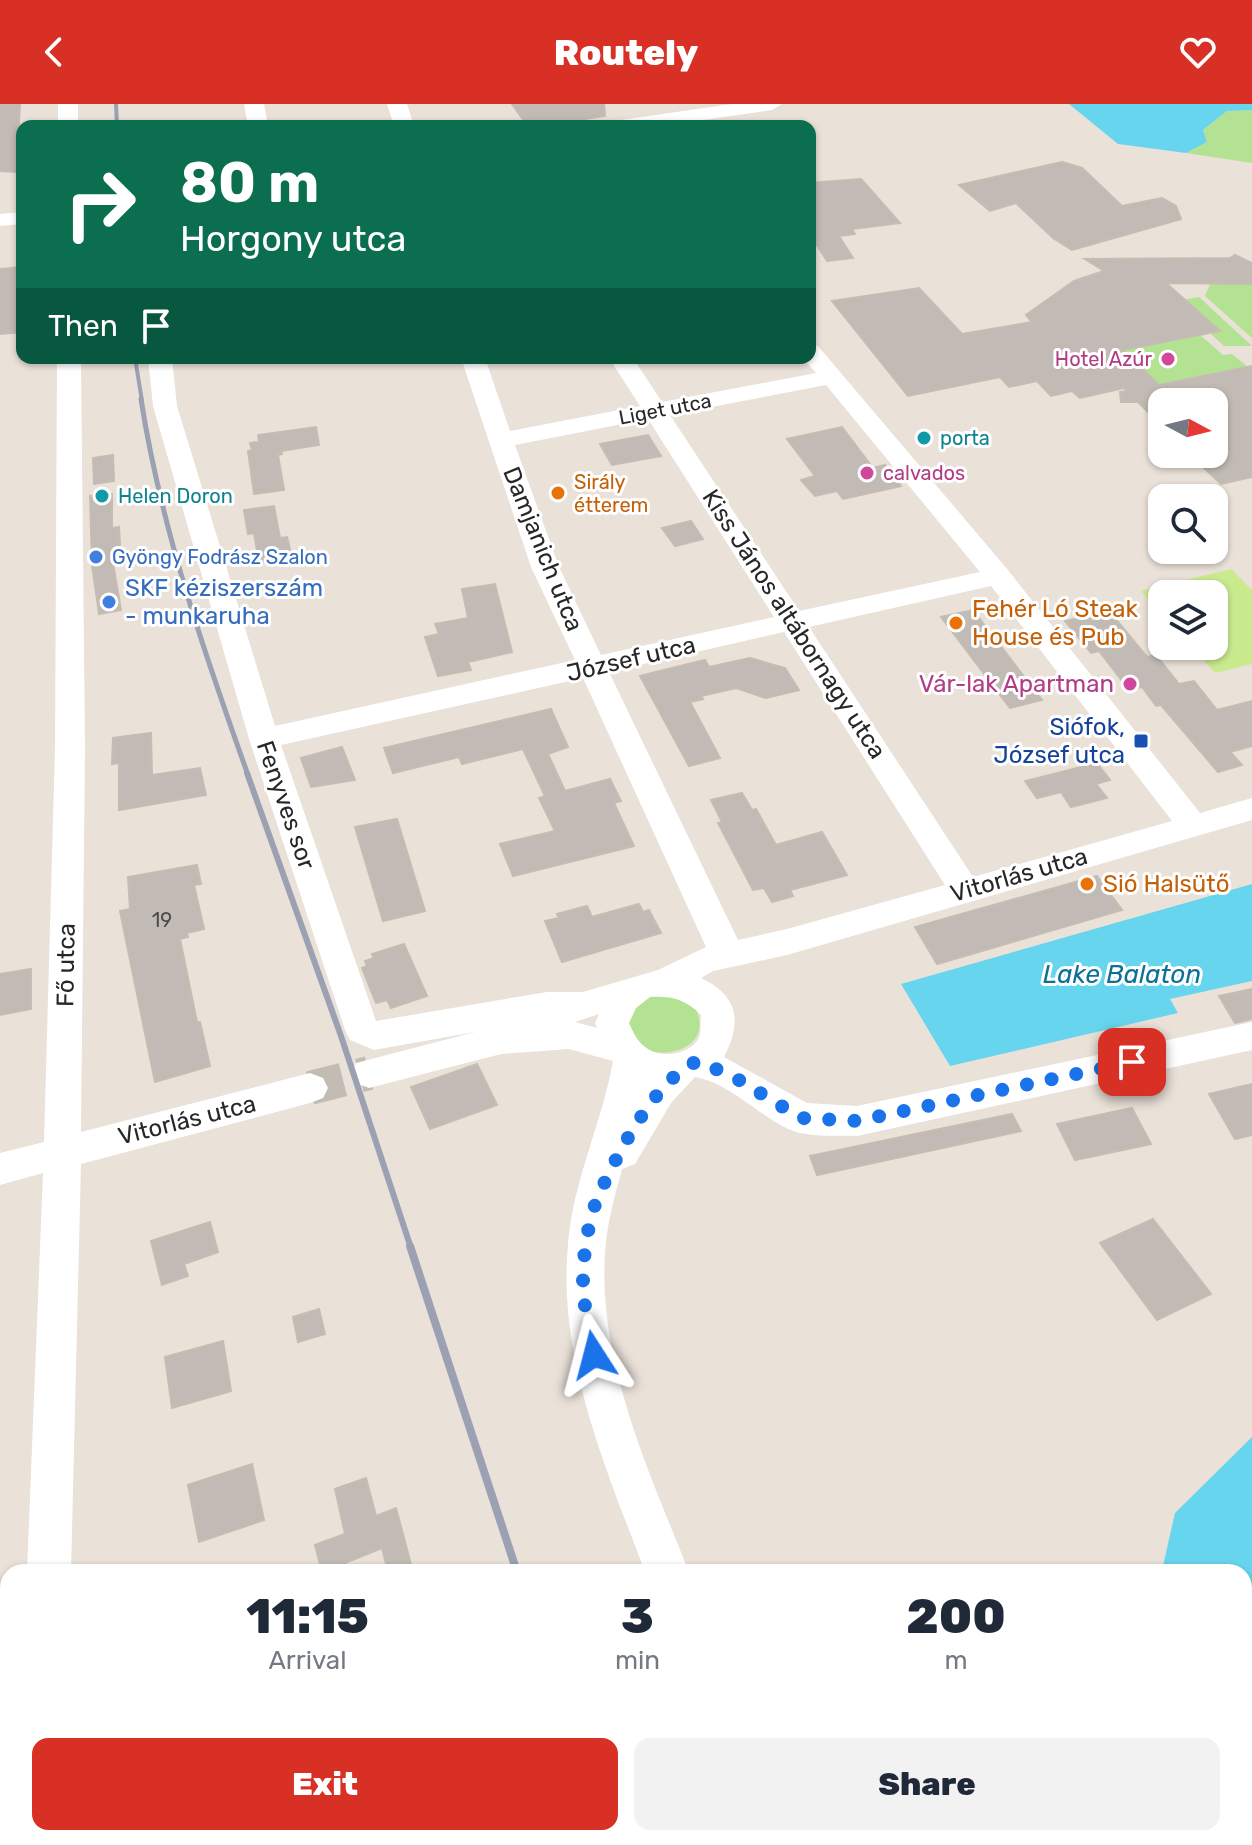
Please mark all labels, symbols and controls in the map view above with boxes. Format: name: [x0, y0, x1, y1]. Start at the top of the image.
icon: back: [32, 30, 76, 74]
icon: heart: [1176, 30, 1220, 74]
text: Routely: [554, 31, 698, 74]
text: 80 m: [180, 150, 319, 216]
icon: right: [48, 152, 152, 256]
text: Horgony utca: [180, 217, 406, 260]
icon: arrive: [134, 304, 178, 348]
text: Then: [48, 308, 118, 344]
place label: Hotel Azúr: [1055, 347, 1152, 371]
marker: Hotel Azúr: [1159, 350, 1177, 368]
street label: Liget utca: [617, 388, 713, 430]
north arrow: [1148, 388, 1228, 468]
map controls: [1148, 388, 1228, 660]
place label: porta: [940, 426, 990, 450]
marker: porta: [915, 429, 933, 447]
place label: calvados: [883, 461, 965, 485]
street label: Damjanich utca: [497, 463, 589, 635]
marker: calvados: [858, 464, 876, 482]
place label: Sirály étterem: [574, 470, 648, 517]
place label: Helen Doron: [118, 484, 233, 508]
marker: Sirály étterem: [549, 484, 567, 502]
street label: Kiss János altábornagy utca: [696, 484, 892, 764]
button: search: [1148, 484, 1228, 564]
marker: Helen Doron: [93, 487, 111, 505]
place label: Gyöngy Fodrász Szalon: [112, 545, 328, 569]
marker: Gyöngy Fodrász Szalon: [87, 548, 105, 566]
place label: SKF kéziszerszám - munkaruha: [125, 574, 323, 630]
button: layers: [1148, 580, 1228, 660]
marker: SKF kéziszerszám - munkaruha: [100, 593, 118, 611]
place label: Fehér Ló Steak House és Pub: [972, 595, 1139, 651]
marker: Fehér Ló Steak House és Pub: [947, 614, 965, 632]
street label: József utca: [564, 631, 698, 687]
place label: Vár-lak Apartman: [919, 670, 1114, 698]
marker: Vár-lak Apartman: [1121, 675, 1139, 693]
place label: Siófok, József utca: [993, 713, 1125, 769]
marker: Siófok, József utca: [1132, 732, 1150, 750]
street label: Fenyves sor: [251, 737, 321, 873]
street label: Vitorlás utca: [947, 842, 1091, 908]
place label: Sió Halsütő: [1103, 870, 1229, 898]
marker: Sió Halsütő: [1078, 875, 1096, 893]
house number: 19: [152, 908, 172, 932]
street label: Fő utca: [51, 923, 81, 1007]
water label: Lake Balaton: [1043, 959, 1201, 990]
pin: [1098, 1028, 1166, 1096]
icon: arrive: [1110, 1040, 1154, 1084]
street label: Vitorlás utca: [115, 1089, 259, 1151]
position arrow: [552, 1313, 636, 1397]
text: 11:15: [246, 1588, 369, 1645]
text: 3: [621, 1588, 654, 1645]
text: 200: [906, 1588, 1006, 1645]
text: Arrival: [268, 1645, 346, 1676]
text: min: [615, 1645, 660, 1676]
text: m: [944, 1645, 968, 1676]
button: Exit: [32, 1738, 618, 1830]
button: Share: [634, 1738, 1220, 1830]

